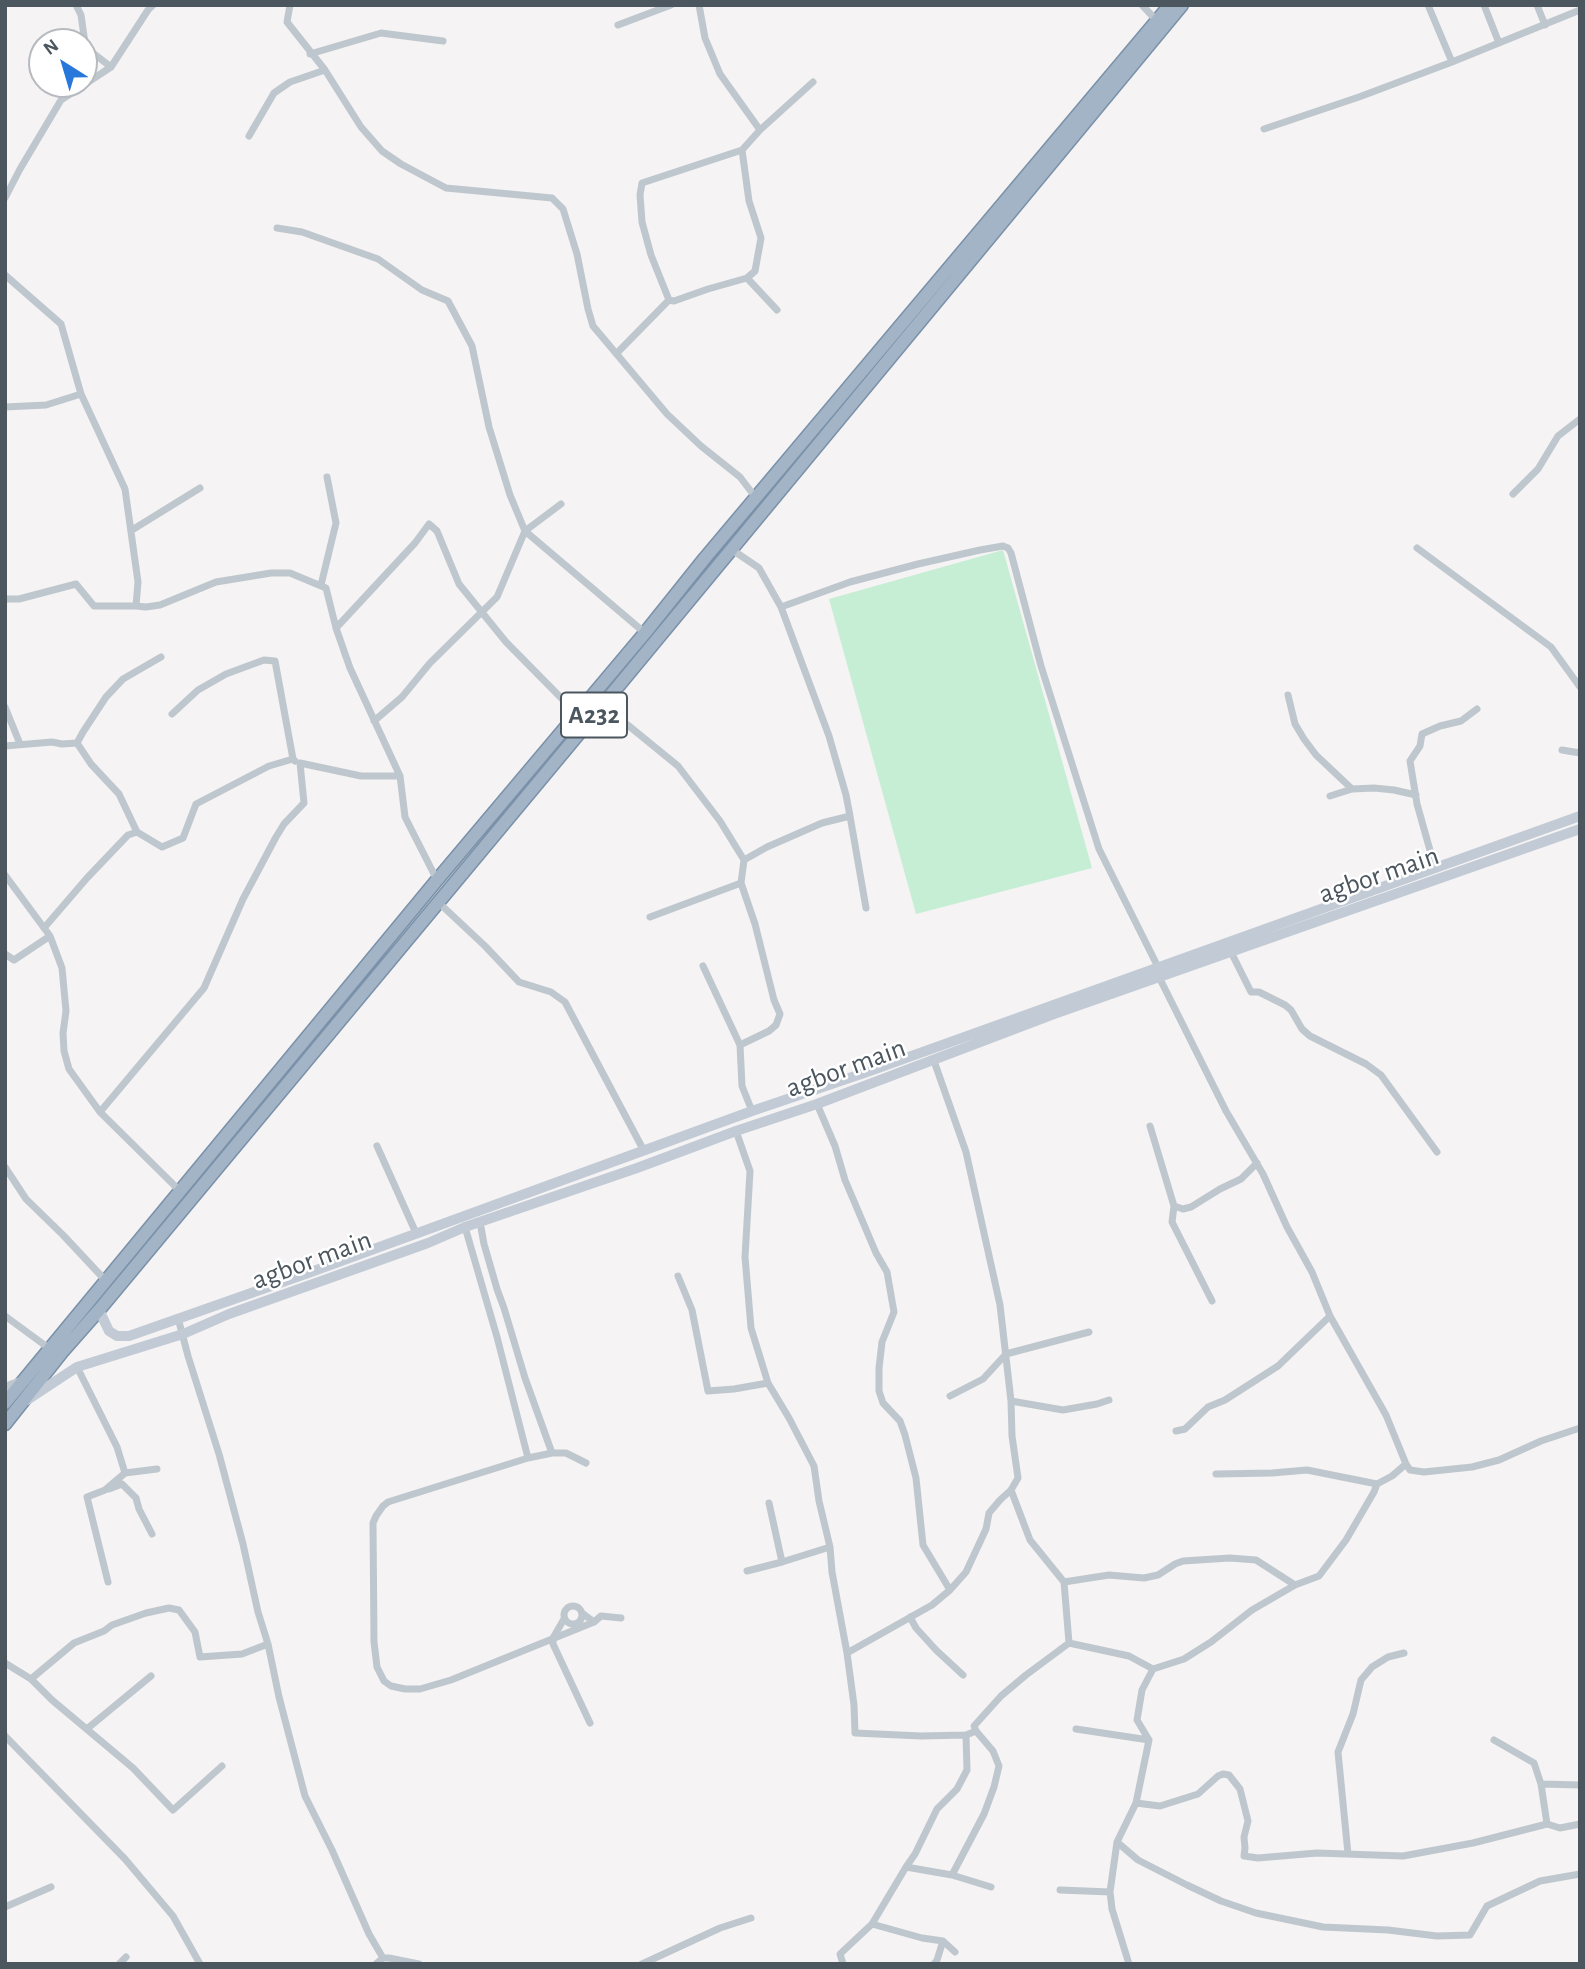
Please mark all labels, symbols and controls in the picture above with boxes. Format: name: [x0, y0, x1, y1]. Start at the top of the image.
north arrow: [28, 28, 98, 98]
text: N: [40, 36, 62, 59]
road number: A232: [561, 692, 627, 737]
street label: agbor main: [1315, 839, 1443, 911]
street label: agbor main: [782, 1031, 910, 1105]
street label: agbor main: [248, 1223, 376, 1297]

